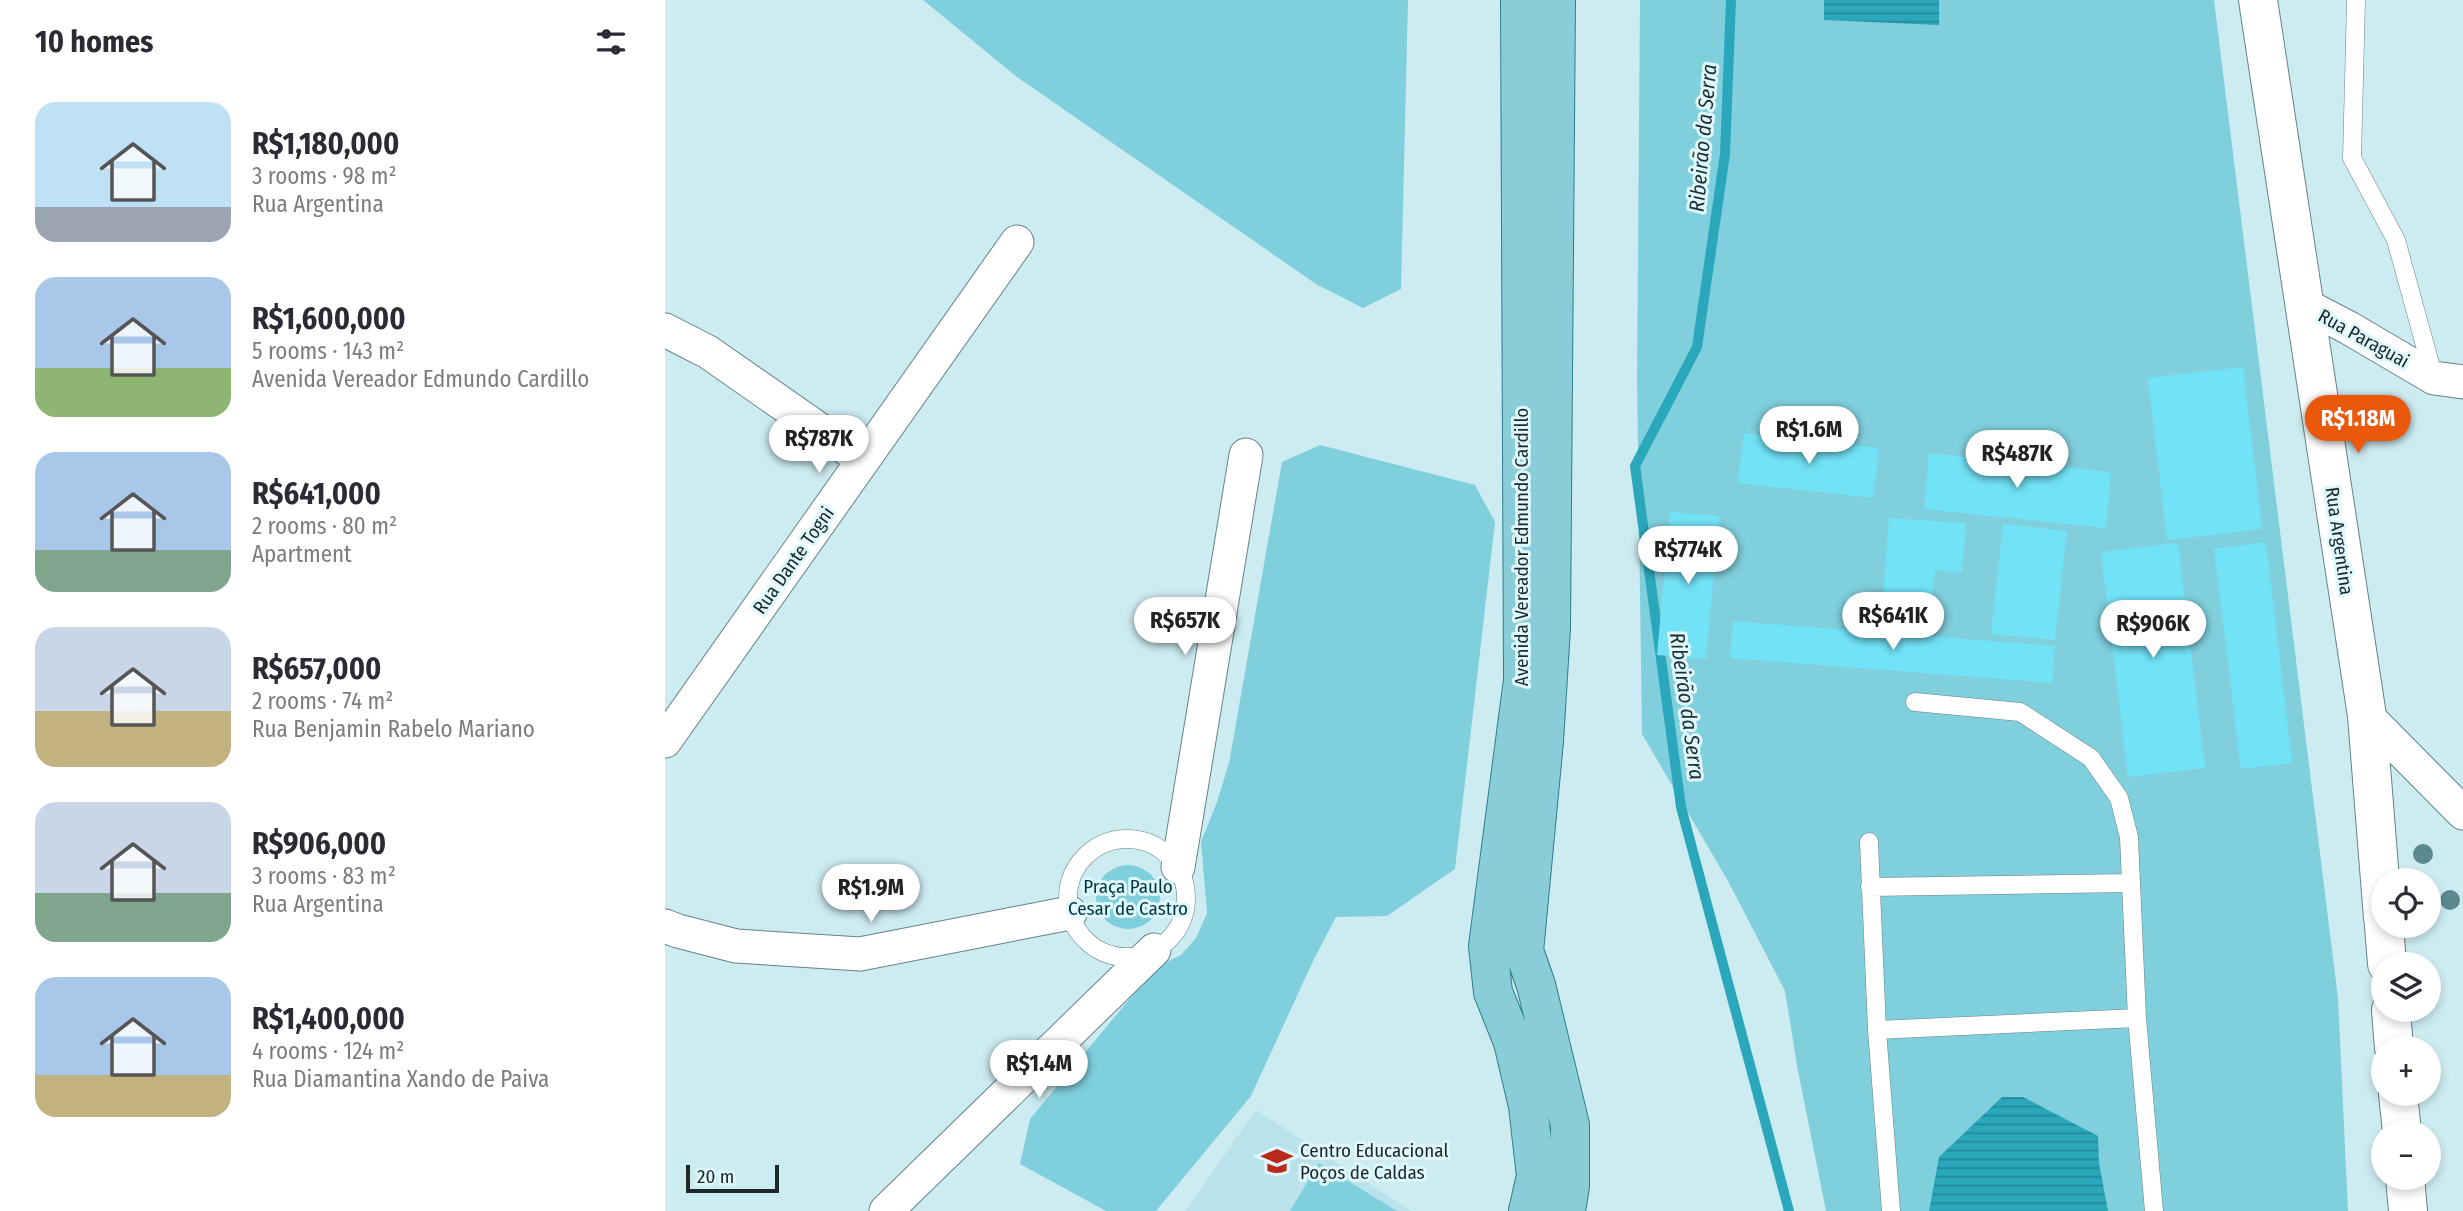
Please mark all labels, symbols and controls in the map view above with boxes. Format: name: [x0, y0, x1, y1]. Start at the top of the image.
icon: filters: [592, 23, 630, 61]
text: 10 homes: [35, 24, 153, 60]
water label: Ribeirão da Serra: [1684, 63, 1722, 213]
text: R$1,180,000: [252, 126, 399, 162]
icon: home: [91, 130, 175, 214]
text: 3 rooms · 98 m²: [252, 162, 397, 190]
text: Rua Argentina: [252, 190, 384, 218]
text: R$1,600,000: [252, 301, 406, 337]
street label: Rua Paraguai: [2314, 304, 2413, 373]
icon: home: [91, 305, 175, 389]
text: 5 rooms · 143 m²: [252, 337, 404, 365]
text: Avenida Vereador Edmundo Cardillo: [252, 365, 589, 393]
pin: R$1.18M: [2293, 396, 2423, 455]
text: R$1.18M: [2321, 404, 2395, 432]
pin: R$1.6M: [1752, 406, 1866, 466]
street label: Avenida Vereador Edmundo Cardillo: [1510, 408, 1533, 686]
text: R$1.6M: [1776, 415, 1842, 443]
pin: R$787K: [762, 416, 876, 475]
text: R$787K: [785, 424, 853, 452]
pin: R$487K: [1960, 430, 2074, 490]
text: R$487K: [1981, 439, 2053, 467]
text: R$641,000: [252, 476, 381, 512]
icon: home: [91, 480, 175, 564]
street label: Rua Argentina: [2321, 486, 2358, 597]
street label: Rua Dante Togni: [748, 502, 839, 618]
text: 2 rooms · 80 m²: [252, 512, 397, 540]
pin: R$774K: [1631, 526, 1745, 586]
text: R$774K: [1654, 535, 1722, 563]
text: Apartment: [252, 540, 352, 568]
pin: R$641K: [1836, 592, 1950, 652]
pin: R$657K: [1128, 598, 1242, 657]
pin: R$906K: [2096, 600, 2210, 660]
text: R$641K: [1858, 601, 1928, 629]
text: R$657K: [1150, 606, 1220, 634]
text: R$906K: [2116, 609, 2190, 637]
water label: Ribeirão da Serra: [1664, 631, 1710, 781]
text: R$657,000: [252, 651, 381, 687]
icon: home: [91, 655, 175, 739]
text: 2 rooms · 74 m²: [252, 687, 393, 715]
text: Rua Benjamin Rabelo Mariano: [252, 715, 535, 743]
text: R$906,000: [252, 826, 386, 862]
icon: home: [91, 830, 175, 914]
text: 3 rooms · 83 m²: [252, 862, 396, 890]
pin: R$1.9M: [814, 864, 928, 924]
map controls: [2371, 868, 2441, 1190]
button: locate: [2371, 868, 2441, 938]
text: R$1.9M: [838, 873, 904, 901]
park label: Praça Paulo Cesar de Castro: [1068, 875, 1188, 920]
text: Rua Argentina: [252, 890, 384, 918]
button: layers: [2371, 952, 2441, 1022]
text: R$1,400,000: [252, 1001, 405, 1037]
icon: home: [91, 1005, 175, 1089]
button: +: [2371, 1036, 2441, 1106]
text: 4 rooms · 124 m²: [252, 1037, 404, 1065]
pin: R$1.4M: [982, 1040, 1096, 1100]
text: R$1.4M: [1006, 1049, 1072, 1077]
text: Rua Diamantina Xando de Paiva: [252, 1065, 549, 1093]
button: −: [2371, 1120, 2441, 1190]
place label: Centro Educacional Poços de Caldas: [1300, 1139, 1448, 1184]
school or university icon: Centro Educacional Poços de Caldas: [1260, 1144, 1294, 1178]
scale bar: [686, 1162, 779, 1194]
text: 20 m: [697, 1165, 734, 1188]

